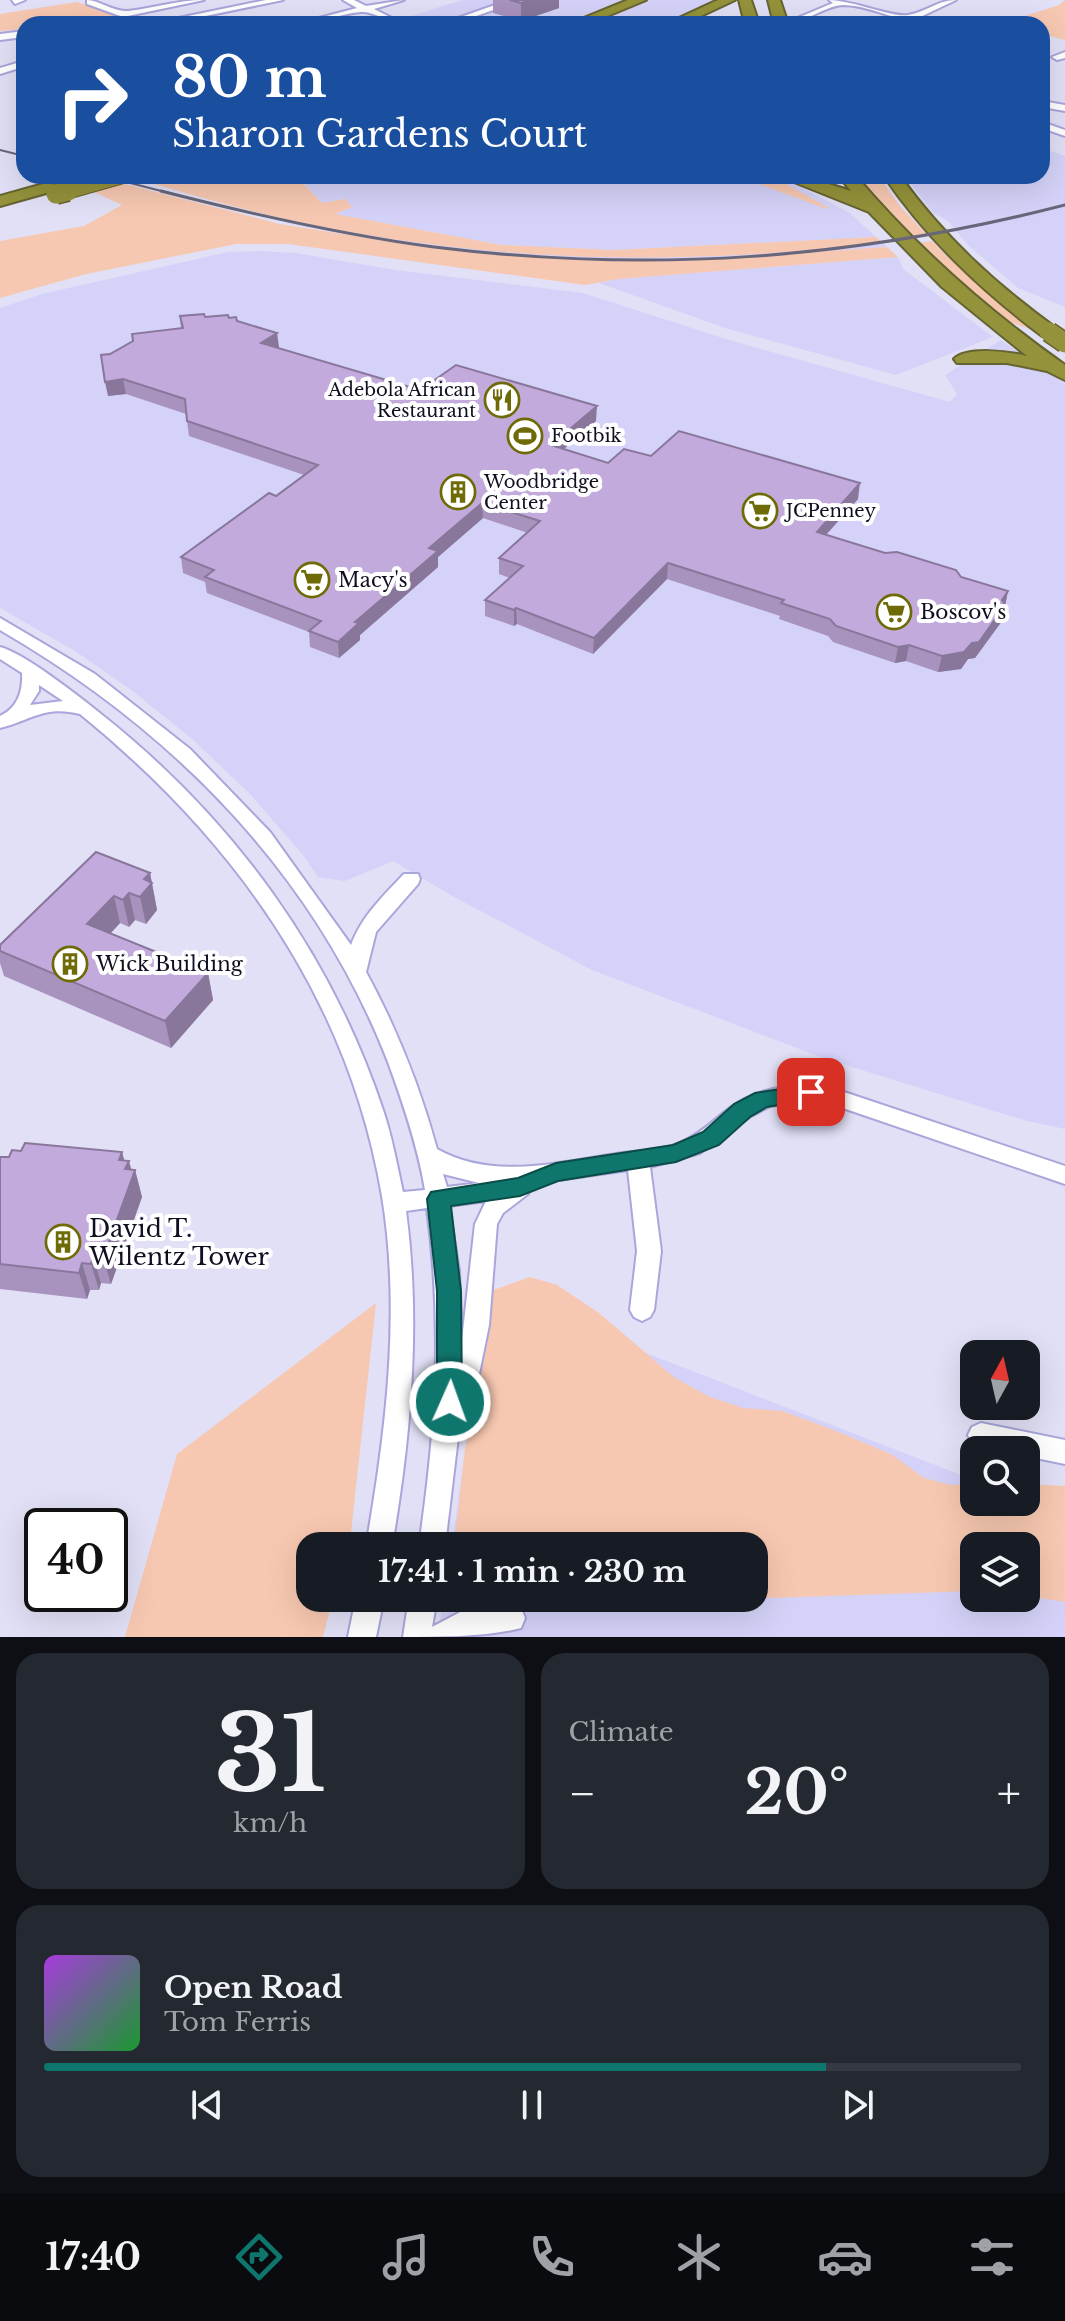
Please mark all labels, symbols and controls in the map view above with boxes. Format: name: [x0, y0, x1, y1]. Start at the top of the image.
text: 80 m: [172, 43, 327, 112]
icon: right: [40, 48, 144, 152]
text: Sharon Gardens Court: [172, 112, 587, 157]
place label: Adebola African Restaurant: [327, 379, 476, 422]
restaurant icon: Adebola African Restaurant: [483, 381, 521, 419]
sports icon: Footbik: [506, 417, 544, 455]
place label: Footbik: [551, 425, 622, 447]
place label: Woodbridge Center: [483, 471, 599, 514]
building icon: Woodbridge Center: [439, 473, 477, 511]
supermarket icon: JCPenney: [741, 492, 779, 530]
place label: JCPenney: [784, 500, 876, 522]
supermarket icon: Macy's: [293, 561, 331, 599]
place label: Macy's: [338, 568, 408, 592]
supermarket icon: Boscov's: [875, 593, 913, 631]
place label: Boscov's: [920, 600, 1006, 624]
building icon: Wick Building: [51, 945, 89, 983]
place label: Wick Building: [95, 952, 244, 976]
pin: [777, 1058, 845, 1126]
icon: arrive: [789, 1070, 833, 1114]
place label: David T. Wilentz Tower: [88, 1214, 270, 1271]
building icon: David T. Wilentz Tower: [44, 1223, 82, 1261]
north arrow: [960, 1340, 1040, 1420]
map controls: [960, 1340, 1040, 1612]
position arrow: [408, 1360, 492, 1444]
button: search: [960, 1436, 1040, 1516]
speed limit sign: 40: [24, 1508, 128, 1612]
button: layers: [960, 1532, 1040, 1612]
text: 17:41 · 1 min · 230 m: [378, 1553, 686, 1590]
text: 31: [214, 1690, 326, 1819]
text: Climate: [569, 1716, 674, 1748]
text: 20°: [744, 1756, 849, 1830]
text: −: [569, 1766, 596, 1821]
text: +: [997, 1766, 1021, 1821]
text: km/h: [233, 1807, 307, 1839]
text: Open Road: [164, 1969, 343, 2006]
text: Tom Ferris: [164, 2006, 311, 2038]
icon: previous: [185, 2083, 229, 2127]
icon: pause: [510, 2083, 554, 2127]
icon: next: [836, 2083, 880, 2127]
icon: directions: [231, 2229, 287, 2285]
icon: music: [378, 2229, 434, 2285]
icon: phone: [524, 2229, 580, 2285]
icon: climate: [671, 2229, 727, 2285]
icon: car: [817, 2229, 873, 2285]
icon: filters: [964, 2229, 1020, 2285]
text: 17:40: [45, 2235, 141, 2280]

